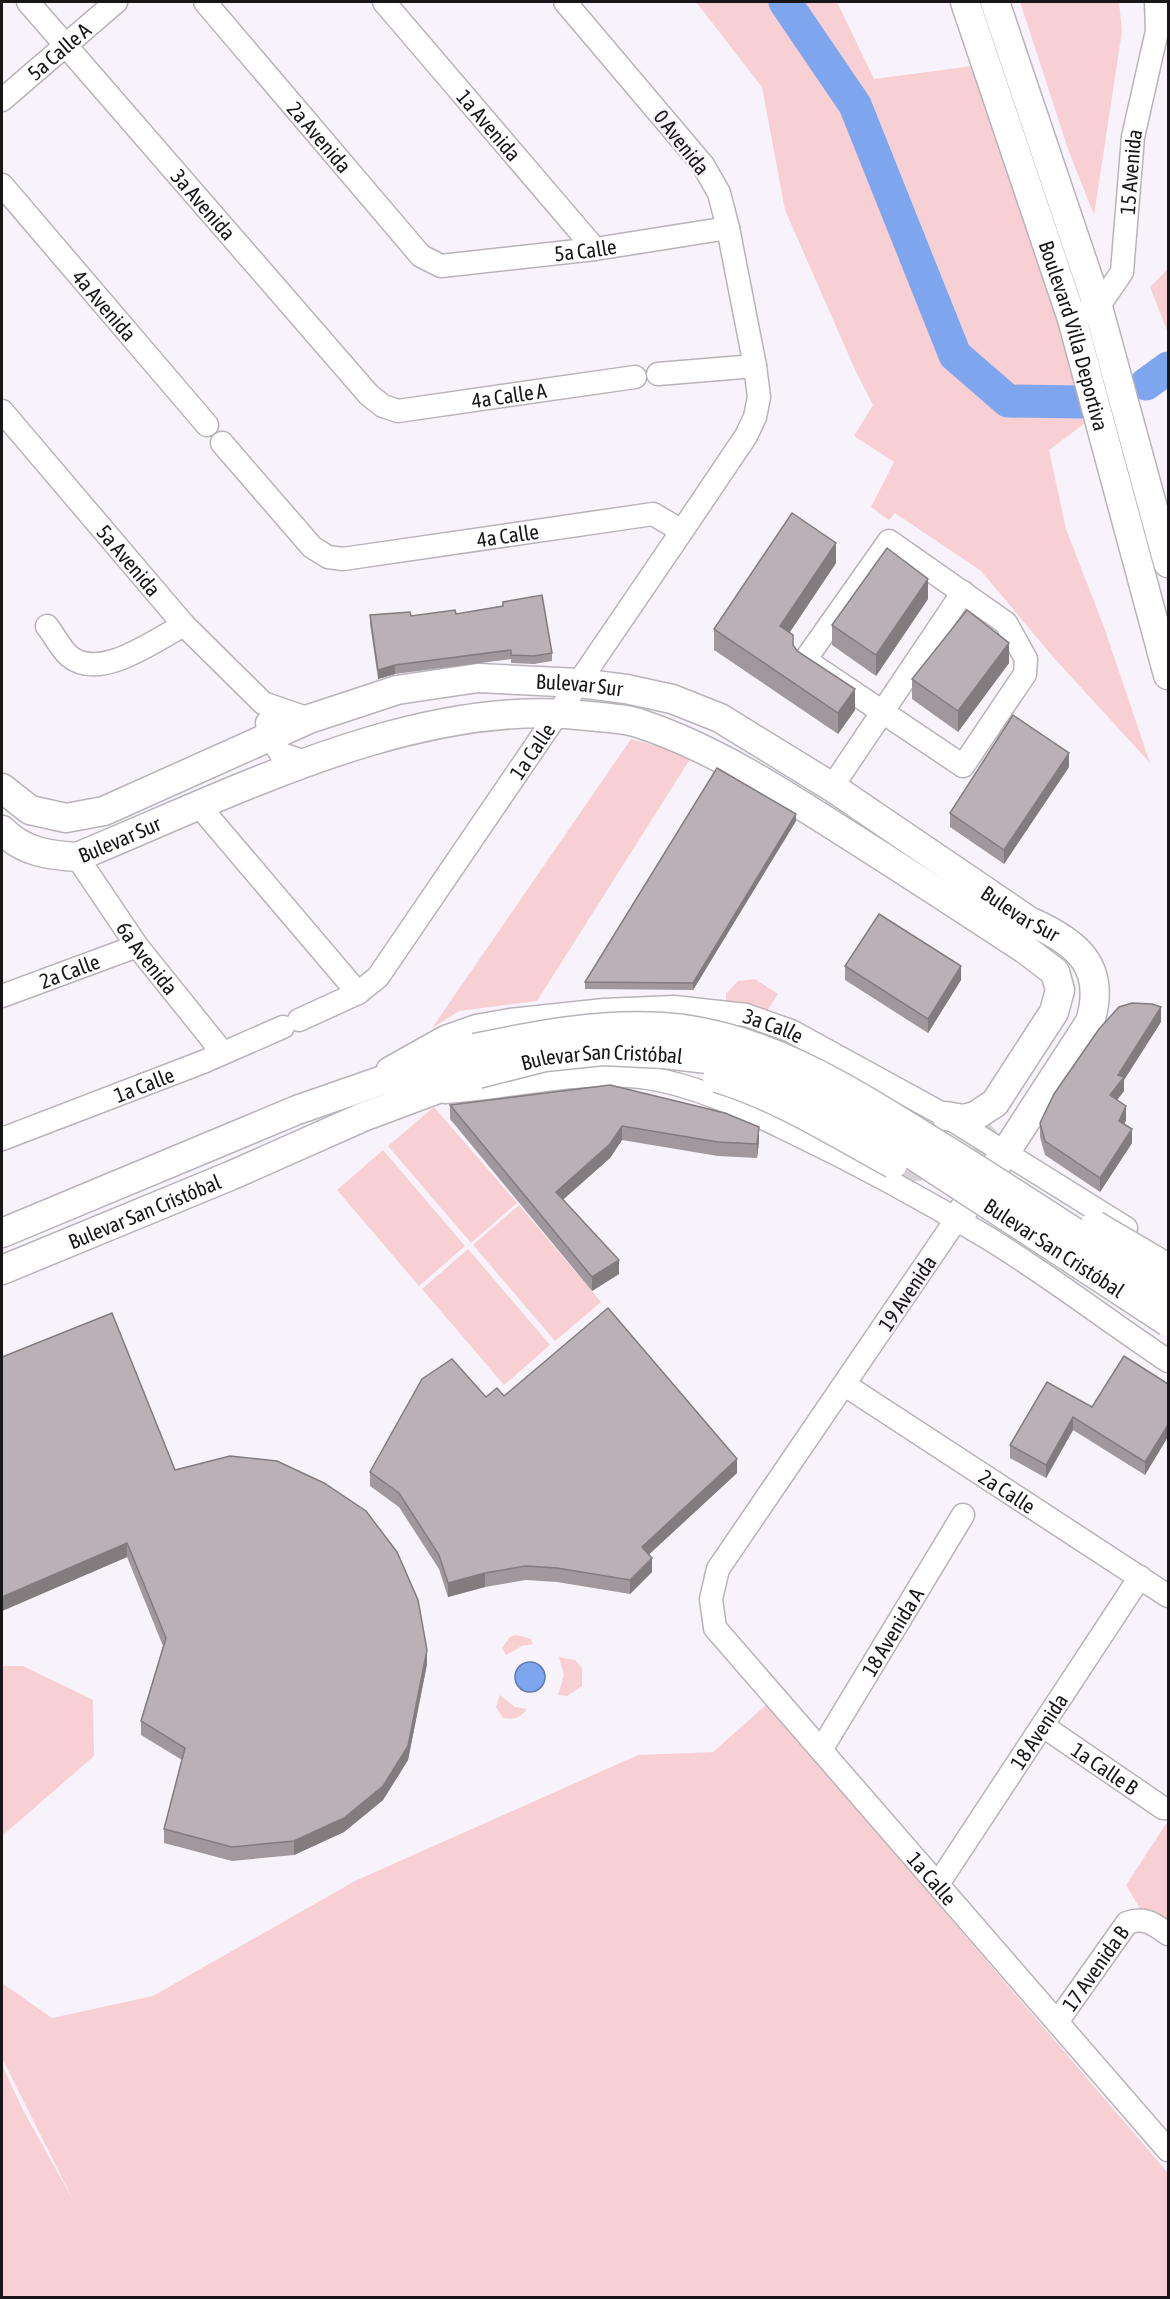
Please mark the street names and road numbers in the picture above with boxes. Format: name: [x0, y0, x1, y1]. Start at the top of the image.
street label: 5a Calle A: [22, 17, 96, 85]
street label: 1a Avenida: [452, 85, 526, 166]
street label: 2a Avenida: [283, 96, 357, 177]
street label: 0 Avenida: [649, 105, 715, 179]
street label: 15 Avenida: [1115, 127, 1146, 215]
street label: 3a Avenida: [167, 164, 241, 245]
street label: 5a Calle: [553, 234, 618, 265]
street label: Boulevard Villa Deportiva: [1034, 237, 1114, 433]
street label: 4a Avenida: [68, 265, 142, 345]
street label: 4a Calle A: [470, 378, 549, 412]
street label: 4a Calle: [475, 519, 540, 551]
street label: 5a Avenida: [92, 520, 166, 601]
street label: Bulevar Sur: [535, 669, 625, 701]
street label: 1a Calle: [505, 719, 559, 783]
street label: Bulevar Sur: [75, 811, 165, 867]
street label: Bulevar Sur: [977, 880, 1065, 946]
street label: 6a Avenida: [112, 917, 183, 999]
street label: 2a Calle: [36, 949, 103, 993]
street label: 3a Calle: [740, 1003, 808, 1048]
street label: Bulevar San Cristóbal: [518, 1039, 685, 1075]
street label: 1a Calle: [111, 1062, 177, 1107]
street label: Bulevar San Cristóbal: [65, 1169, 225, 1253]
street label: Bulevar San Cristóbal: [980, 1193, 1129, 1303]
street label: 19 Avenida: [873, 1251, 941, 1335]
street label: 2a Calle: [975, 1464, 1040, 1518]
street label: 18 Avenida A: [857, 1583, 929, 1680]
street label: 18 Avenida: [1005, 1689, 1072, 1774]
street label: 1a Calle B: [1067, 1737, 1143, 1799]
street label: 1a Calle: [903, 1847, 962, 1910]
street label: 17 Avenida B: [1057, 1921, 1133, 2015]

